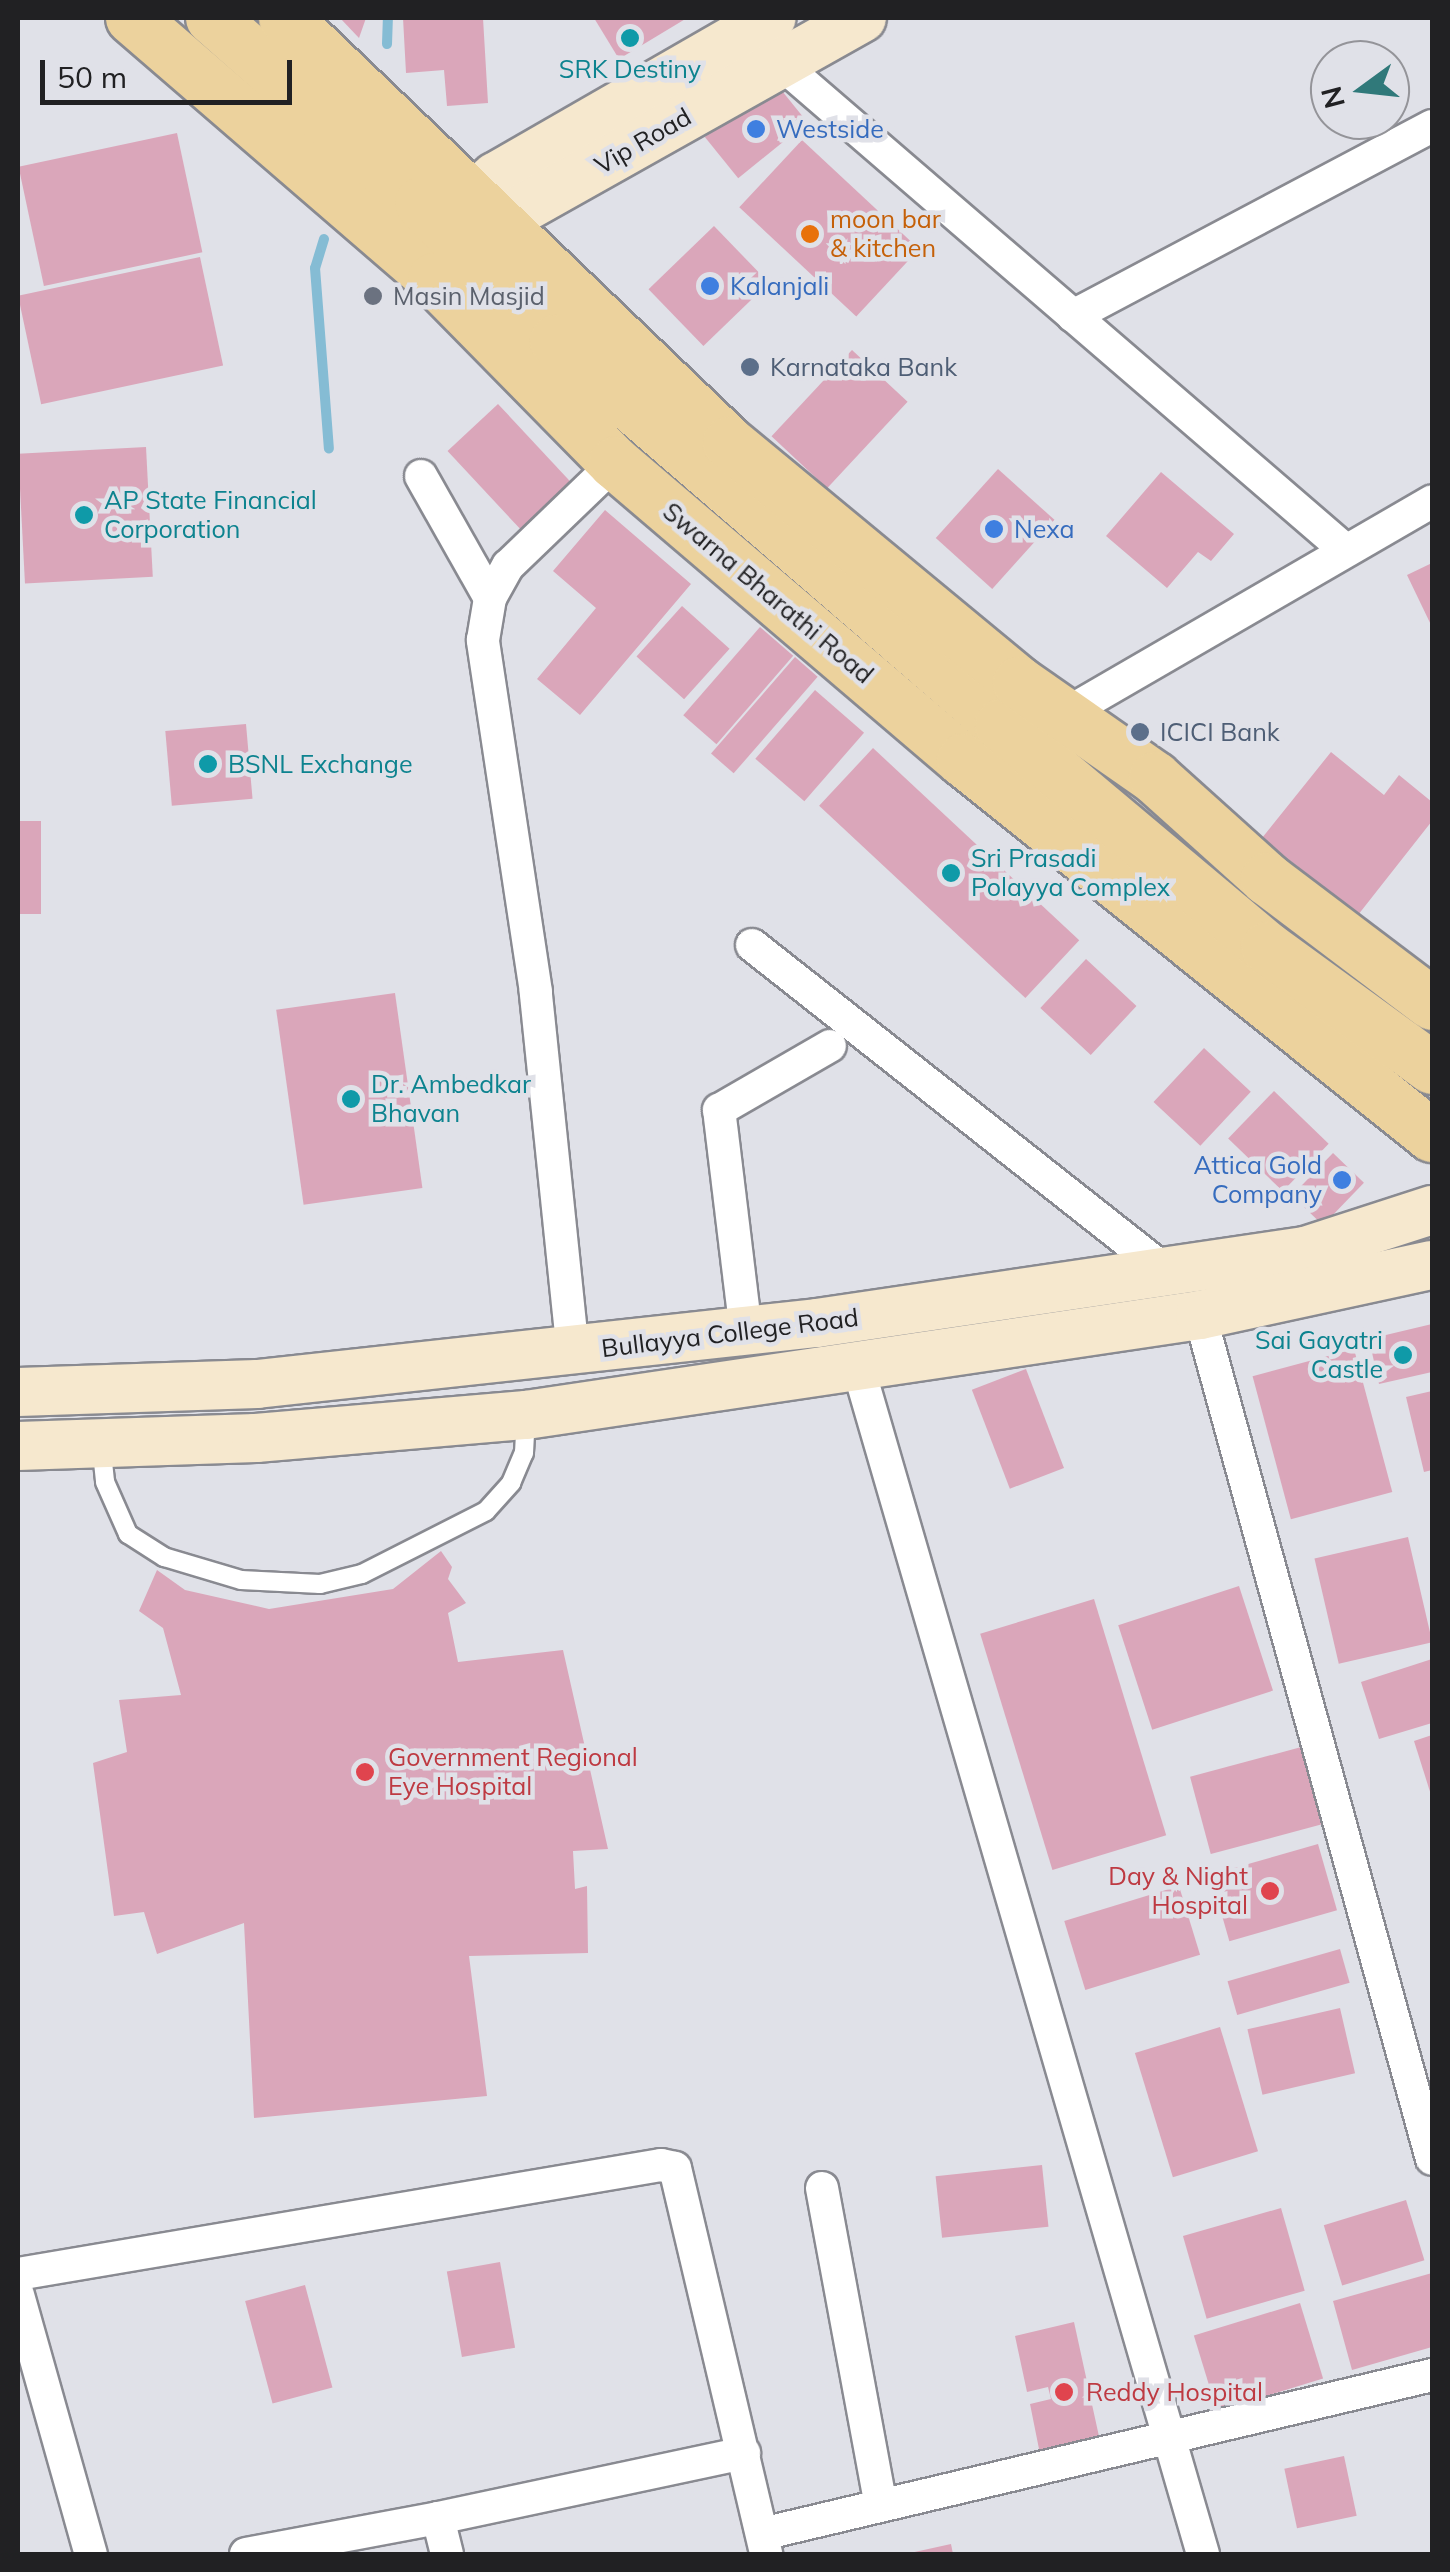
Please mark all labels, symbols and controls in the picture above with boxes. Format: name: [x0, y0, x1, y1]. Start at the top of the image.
marker: SRK Destiny: [619, 27, 641, 49]
scale bar: [45, 40, 298, 102]
north arrow: [1310, 40, 1410, 140]
place label: SRK Destiny: [559, 54, 701, 84]
text: 50 m: [57, 58, 127, 96]
text: N: [1313, 83, 1352, 112]
street label: Vip Road: [590, 101, 696, 181]
place label: Westside: [776, 114, 884, 144]
marker: Westside: [745, 118, 767, 140]
place label: moon bar & kitchen: [830, 205, 941, 264]
marker: moon bar & kitchen: [799, 223, 821, 245]
place label: Kalanjali: [730, 271, 829, 301]
marker: Kalanjali: [699, 275, 721, 297]
place label: Masin Masjid: [393, 281, 545, 311]
marker: Masin Masjid: [362, 285, 384, 307]
place label: Karnataka Bank: [770, 352, 957, 382]
marker: Karnataka Bank: [739, 356, 761, 378]
place label: AP State Financial Corporation: [104, 486, 317, 545]
street label: Swarna Bharathi Road: [657, 496, 879, 690]
marker: AP State Financial Corporation: [73, 504, 95, 526]
place label: Nexa: [1014, 514, 1074, 544]
marker: Nexa: [983, 518, 1005, 540]
place label: ICICI Bank: [1160, 717, 1280, 747]
marker: ICICI Bank: [1129, 721, 1151, 743]
place label: BSNL Exchange: [228, 749, 413, 779]
marker: BSNL Exchange: [197, 753, 219, 775]
place label: Sri Prasadi Polayya Complex: [971, 844, 1170, 903]
marker: Sri Prasadi Polayya Complex: [940, 862, 962, 884]
place label: Dr. Ambedkar Bhavan: [371, 1070, 531, 1129]
marker: Dr. Ambedkar Bhavan: [340, 1088, 362, 1110]
place label: Attica Gold Company: [1194, 1151, 1322, 1210]
marker: Attica Gold Company: [1331, 1169, 1353, 1191]
street label: Bullayya College Road: [600, 1302, 860, 1364]
place label: Sai Gayatri Castle: [1255, 1326, 1383, 1385]
marker: Sai Gayatri Castle: [1392, 1344, 1414, 1366]
place label: Government Regional Eye Hospital: [388, 1743, 638, 1802]
marker: Government Regional Eye Hospital: [352, 1759, 378, 1785]
place label: Day & Night Hospital: [1108, 1862, 1248, 1921]
marker: Day & Night Hospital: [1257, 1878, 1283, 1904]
place label: Reddy Hospital: [1086, 2377, 1263, 2407]
marker: Reddy Hospital: [1051, 2379, 1077, 2405]

